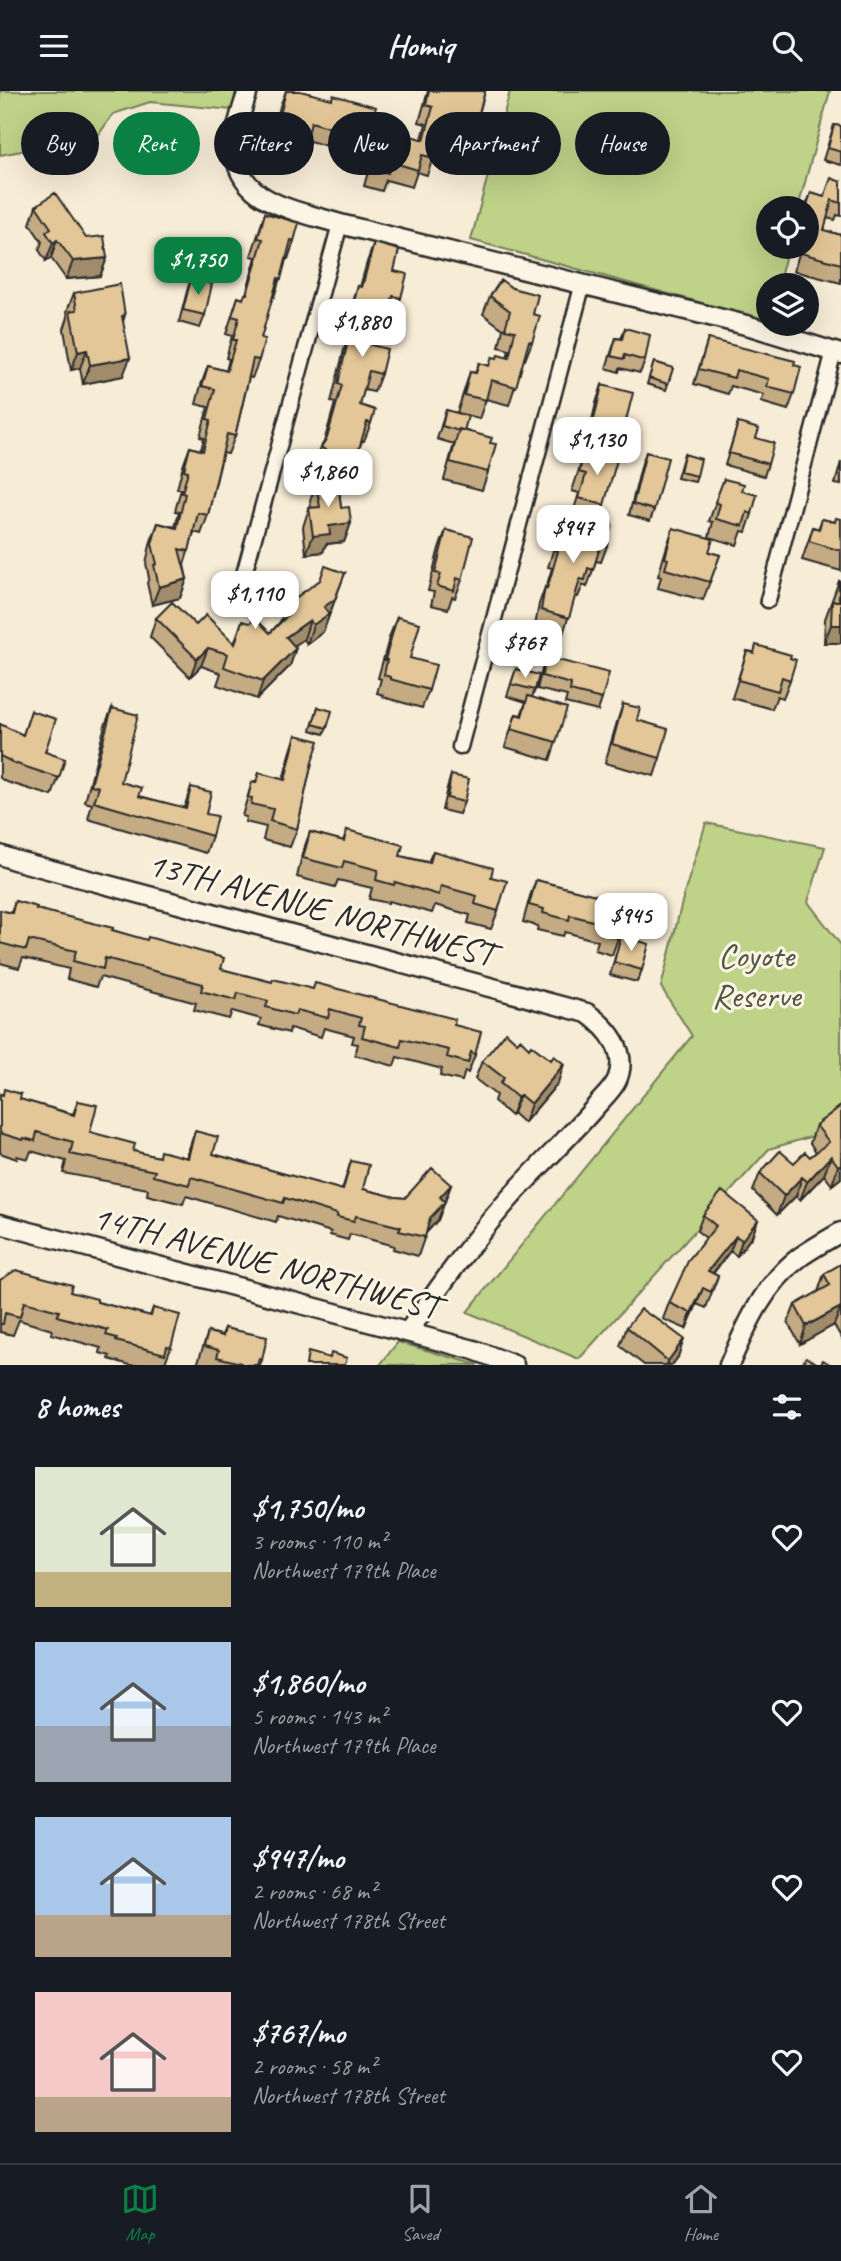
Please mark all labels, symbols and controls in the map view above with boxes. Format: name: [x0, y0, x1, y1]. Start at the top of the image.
text: Homiq: [387, 25, 454, 66]
icon: menu: [35, 27, 73, 65]
icon: search: [768, 27, 806, 65]
chip: Buy: [21, 112, 99, 175]
chip: Rent: [113, 112, 200, 175]
chip: Filters: [214, 112, 314, 175]
chip: New: [328, 112, 411, 175]
chip: Apartment: [425, 112, 561, 175]
chip: House: [575, 112, 670, 175]
map controls: [756, 196, 819, 336]
button: locate: [756, 196, 819, 259]
pin: $1,750: [141, 237, 255, 297]
text: $1,750: [170, 245, 226, 274]
button: layers: [756, 273, 819, 336]
pin: $1,880: [305, 299, 419, 359]
text: $1,880: [334, 307, 390, 336]
pin: $1,130: [540, 417, 654, 477]
text: $1,130: [569, 425, 625, 454]
pin: $1,860: [271, 449, 385, 509]
text: $1,860: [300, 457, 356, 486]
pin: $947: [532, 505, 614, 565]
text: $947: [552, 513, 594, 542]
pin: $1,110: [198, 571, 312, 631]
text: $1,110: [227, 579, 283, 608]
pin: $767: [484, 621, 566, 680]
text: $767: [504, 628, 546, 657]
street label: 13TH AVENUE NORTHWEST: [143, 841, 508, 979]
pin: $945: [590, 893, 672, 953]
text: $945: [611, 901, 651, 930]
park label: Coyote Reserve: [712, 933, 803, 1018]
street label: 14TH AVENUE NORTHWEST: [88, 1194, 453, 1332]
text: 8 homes: [35, 1388, 120, 1426]
icon: filters: [768, 1388, 806, 1426]
text: $1,750/mo: [252, 1489, 363, 1527]
icon: home: [91, 1495, 175, 1579]
icon: heart: [768, 1518, 806, 1556]
text: 3 rooms · 110 m²: [252, 1527, 387, 1556]
text: Northwest 179th Place: [252, 1556, 436, 1585]
text: $1,860/mo: [252, 1664, 365, 1702]
icon: home: [91, 1670, 175, 1754]
icon: heart: [768, 1693, 806, 1731]
text: 5 rooms · 143 m²: [252, 1702, 387, 1731]
text: Northwest 179th Place: [252, 1731, 436, 1760]
text: $947/mo: [252, 1839, 344, 1877]
icon: home: [91, 1845, 175, 1929]
icon: heart: [768, 1868, 806, 1906]
text: 2 rooms · 68 m²: [252, 1877, 376, 1906]
text: Northwest 178th Street: [252, 1906, 445, 1935]
text: $767/mo: [252, 2014, 345, 2052]
icon: home: [91, 2020, 175, 2104]
icon: heart: [768, 2043, 806, 2081]
text: 2 rooms · 58 m²: [252, 2052, 376, 2081]
text: Northwest 178th Street: [252, 2081, 445, 2110]
tab: Map: [121, 2180, 159, 2246]
tab: Saved: [401, 2180, 439, 2246]
tab: Home: [682, 2180, 720, 2246]

